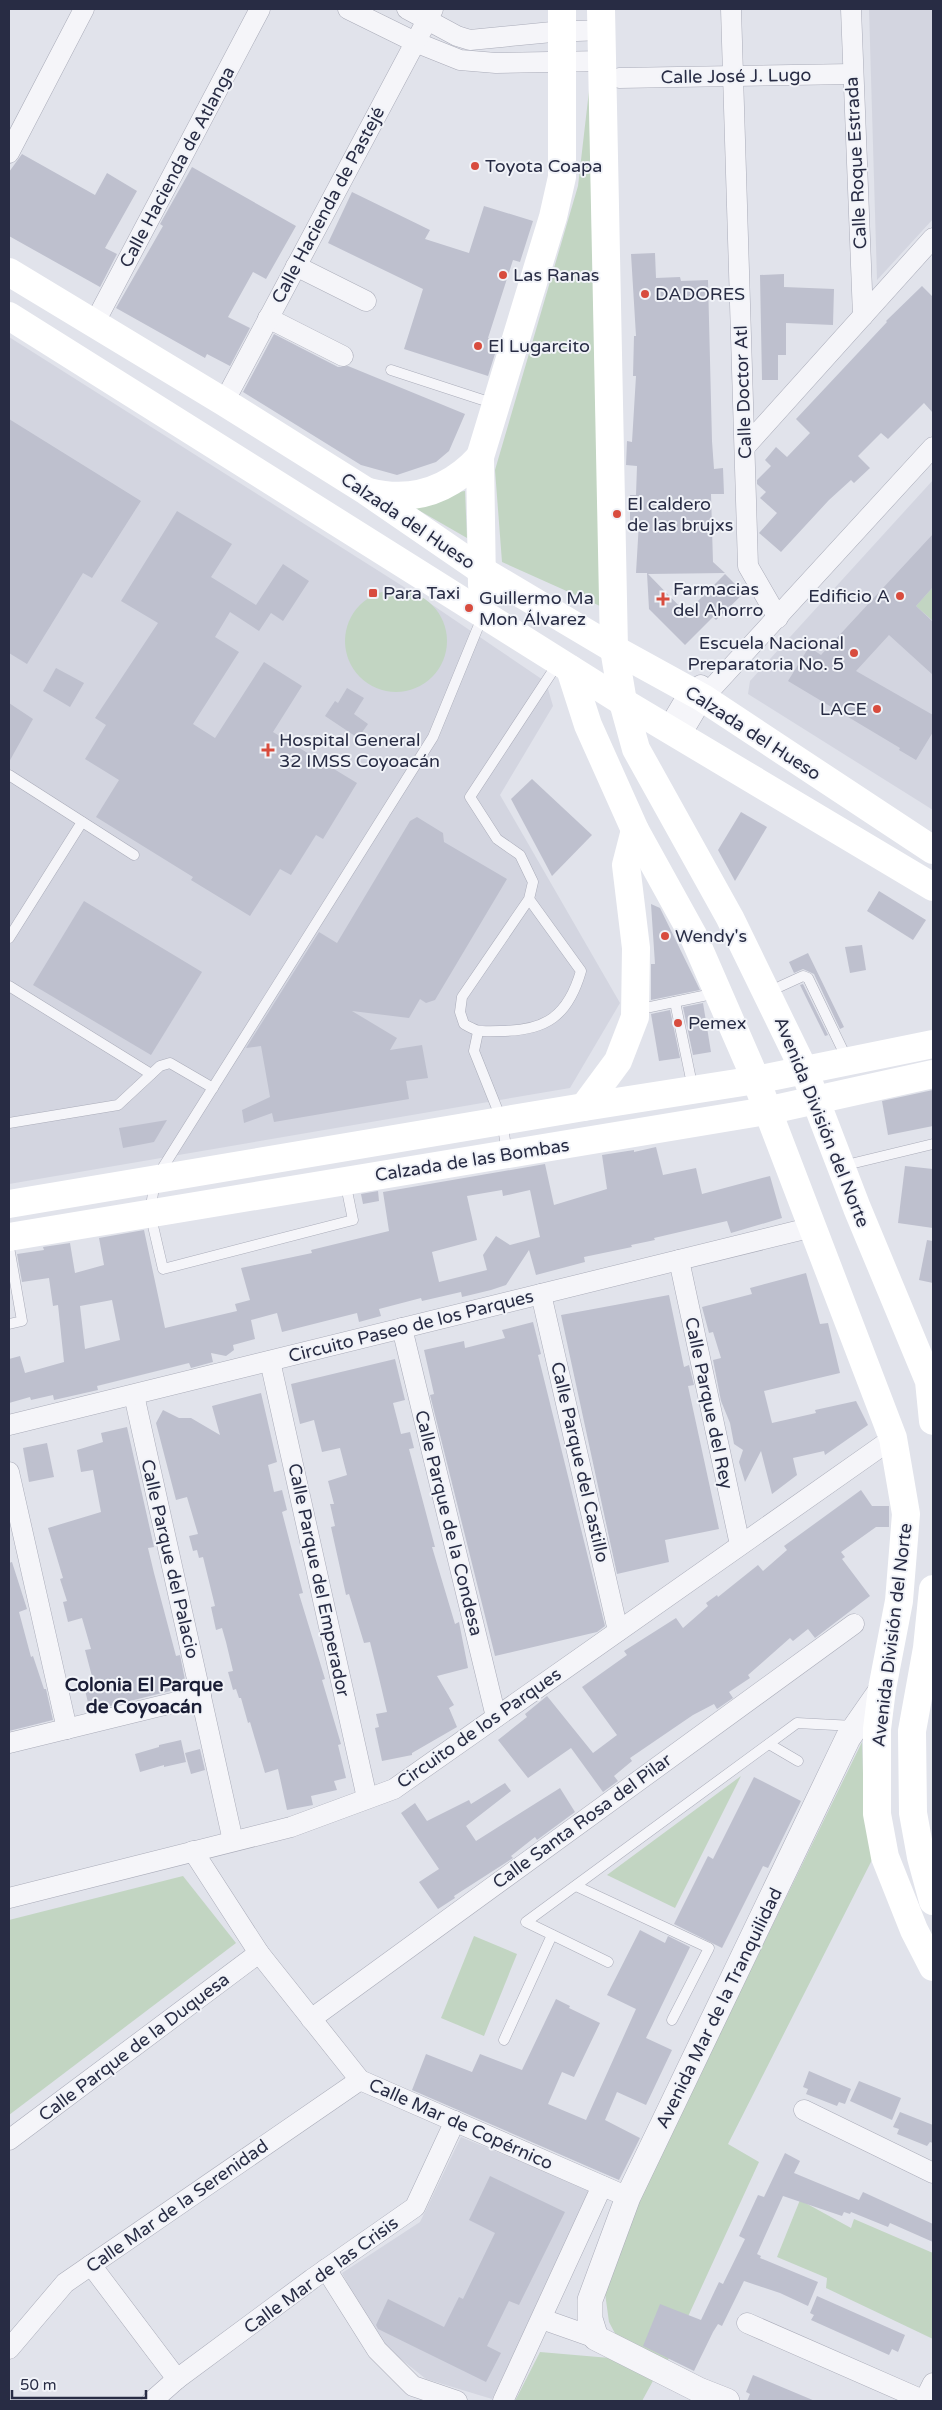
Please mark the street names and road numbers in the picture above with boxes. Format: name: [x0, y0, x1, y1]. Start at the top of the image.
street label: Calle Hacienda de Atlanga: [115, 63, 239, 271]
street label: Calle José J. Lugo: [660, 64, 812, 88]
street label: Calle Roque Estrada: [840, 76, 872, 250]
street label: Calle Hacienda de Pastejé: [267, 103, 389, 307]
street label: Calle Doctor Atl: [730, 325, 756, 459]
street label: Calzada del Hueso: [337, 468, 479, 574]
street label: Calzada del Hueso: [681, 681, 825, 785]
street label: Avenida División del Norte: [770, 1013, 874, 1231]
street label: Calzada de las Bombas: [373, 1134, 571, 1186]
street label: Circuito Paseo de los Parques: [286, 1285, 536, 1367]
street label: Calle Parque del Rey: [680, 1315, 738, 1491]
street label: Calle Parque del Castillo: [546, 1360, 614, 1564]
street label: Calle Parque de la Condesa: [410, 1408, 488, 1638]
street label: Calle Parque del Palacio: [136, 1457, 204, 1661]
street label: Calle Parque del Emperador: [283, 1461, 355, 1699]
street label: Avenida División del Norte: [867, 1522, 917, 1748]
street label: Circuito de los Parques: [393, 1663, 565, 1793]
street label: Calle Santa Rosa del Pilar: [488, 1749, 676, 1893]
street label: Avenida Mar de la Tranquilidad: [651, 1884, 787, 2132]
street label: Calle Parque de la Duquesa: [34, 1968, 234, 2126]
street label: Calle Mar de Copérnico: [365, 2073, 557, 2175]
street label: Calle Mar de la Serenidad: [82, 2135, 272, 2277]
street label: Calle Mar de las Crisis: [240, 2212, 402, 2338]

